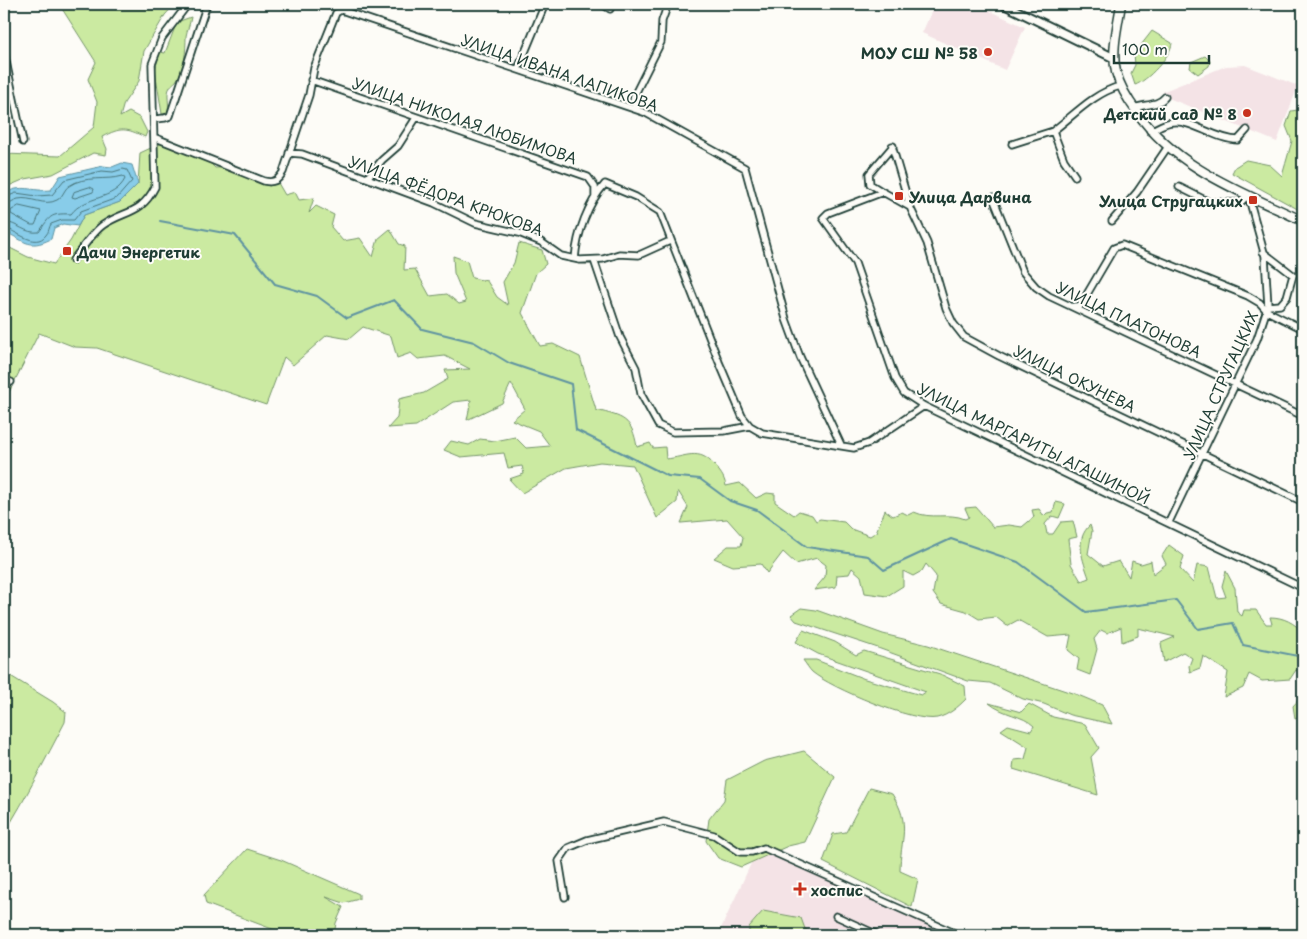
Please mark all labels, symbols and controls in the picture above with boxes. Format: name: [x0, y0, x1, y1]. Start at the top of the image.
street label: УЛИЦА ИВАНА ЛАПИКОВА: [458, 27, 662, 117]
scale bar: [1114, 32, 1210, 64]
text: 100 m: [1122, 37, 1168, 60]
place label: МОУ СШ № 58: [861, 41, 978, 64]
marker: МОУ СШ № 58: [982, 46, 994, 58]
street label: УЛИЦА НИКОЛАЯ ЛЮБИМОВА: [350, 71, 580, 169]
place label: Детский сад № 8: [1103, 102, 1237, 125]
marker: Детский сад № 8: [1241, 107, 1253, 119]
street label: УЛИЦА ФЁДОРА КРЮКОВА: [345, 149, 547, 241]
place label: Улица Дарвина: [908, 185, 1032, 208]
place label: Улица Стругацких: [1098, 189, 1244, 212]
marker: Улица Дарвина: [893, 190, 905, 202]
marker: Улица Стругацких: [1247, 194, 1259, 206]
place label: Дачи Энергетик: [76, 240, 200, 263]
marker: Дачи Энергетик: [61, 245, 73, 257]
street label: УЛИЦА ПЛАТОНОВА: [1053, 275, 1205, 363]
street label: УЛИЦА СТРУГАЦКИХ: [1177, 307, 1263, 463]
street label: УЛИЦА ОКУНЕВА: [1010, 338, 1140, 418]
street label: УЛИЦА МАРГАРИТЫ АГАШИНОЙ: [914, 377, 1154, 509]
place label: хоспис: [811, 878, 863, 901]
marker: хоспис: [793, 882, 807, 896]

